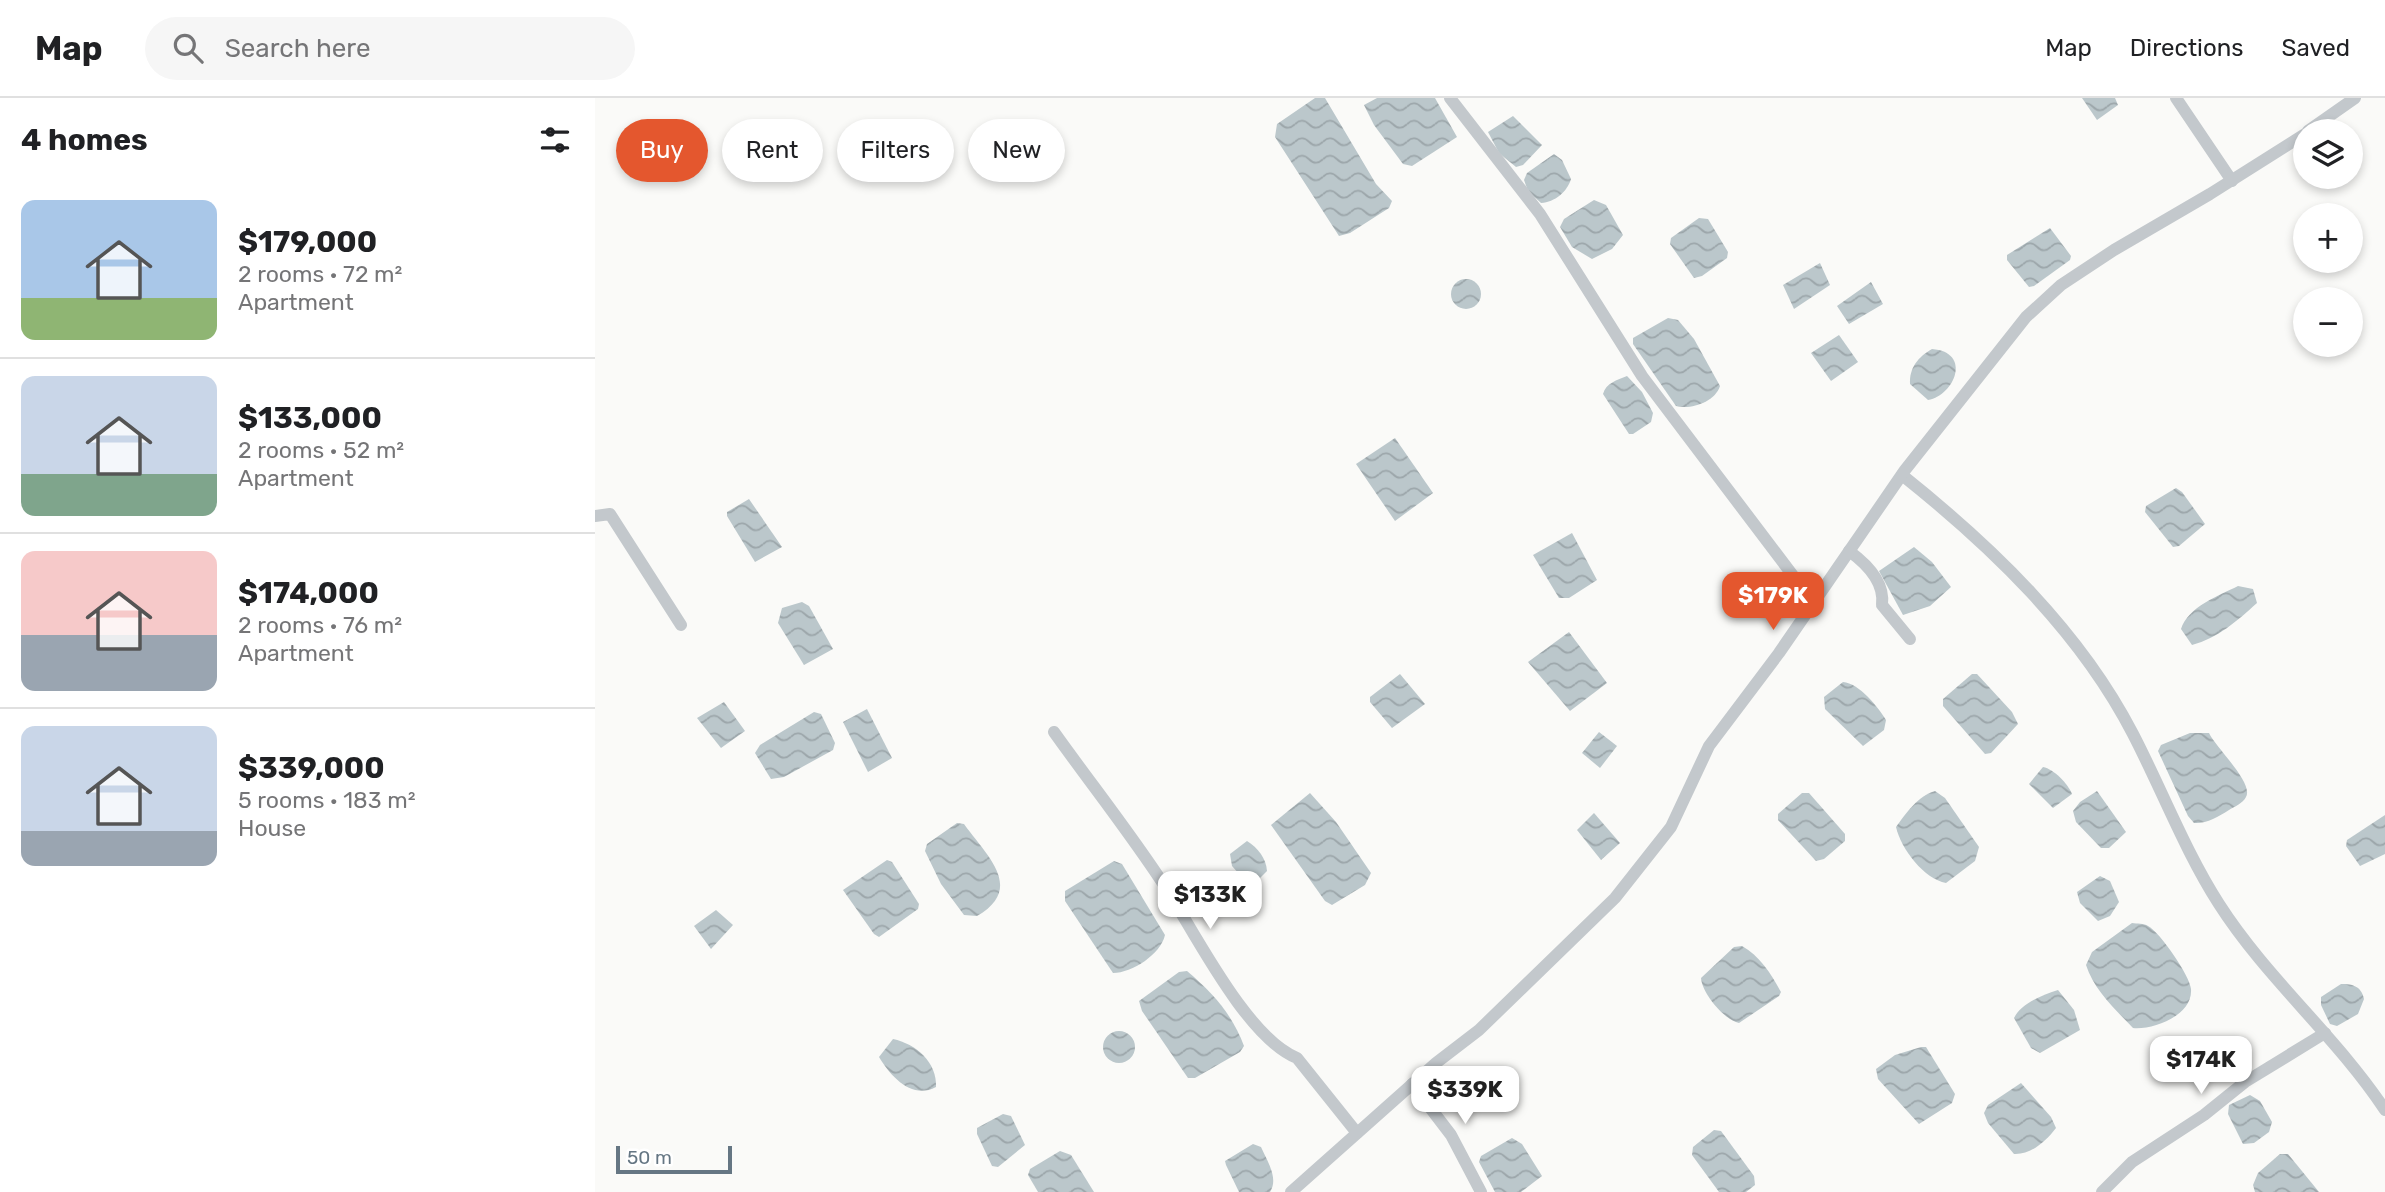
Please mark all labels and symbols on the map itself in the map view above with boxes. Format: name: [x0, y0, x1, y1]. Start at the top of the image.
pin: $179K: [1724, 573, 1822, 632]
pin: $133K: [1161, 872, 1259, 931]
pin: $174K: [2152, 1037, 2250, 1096]
pin: $339K: [1416, 1066, 1514, 1126]
scale bar: [616, 1143, 731, 1175]

